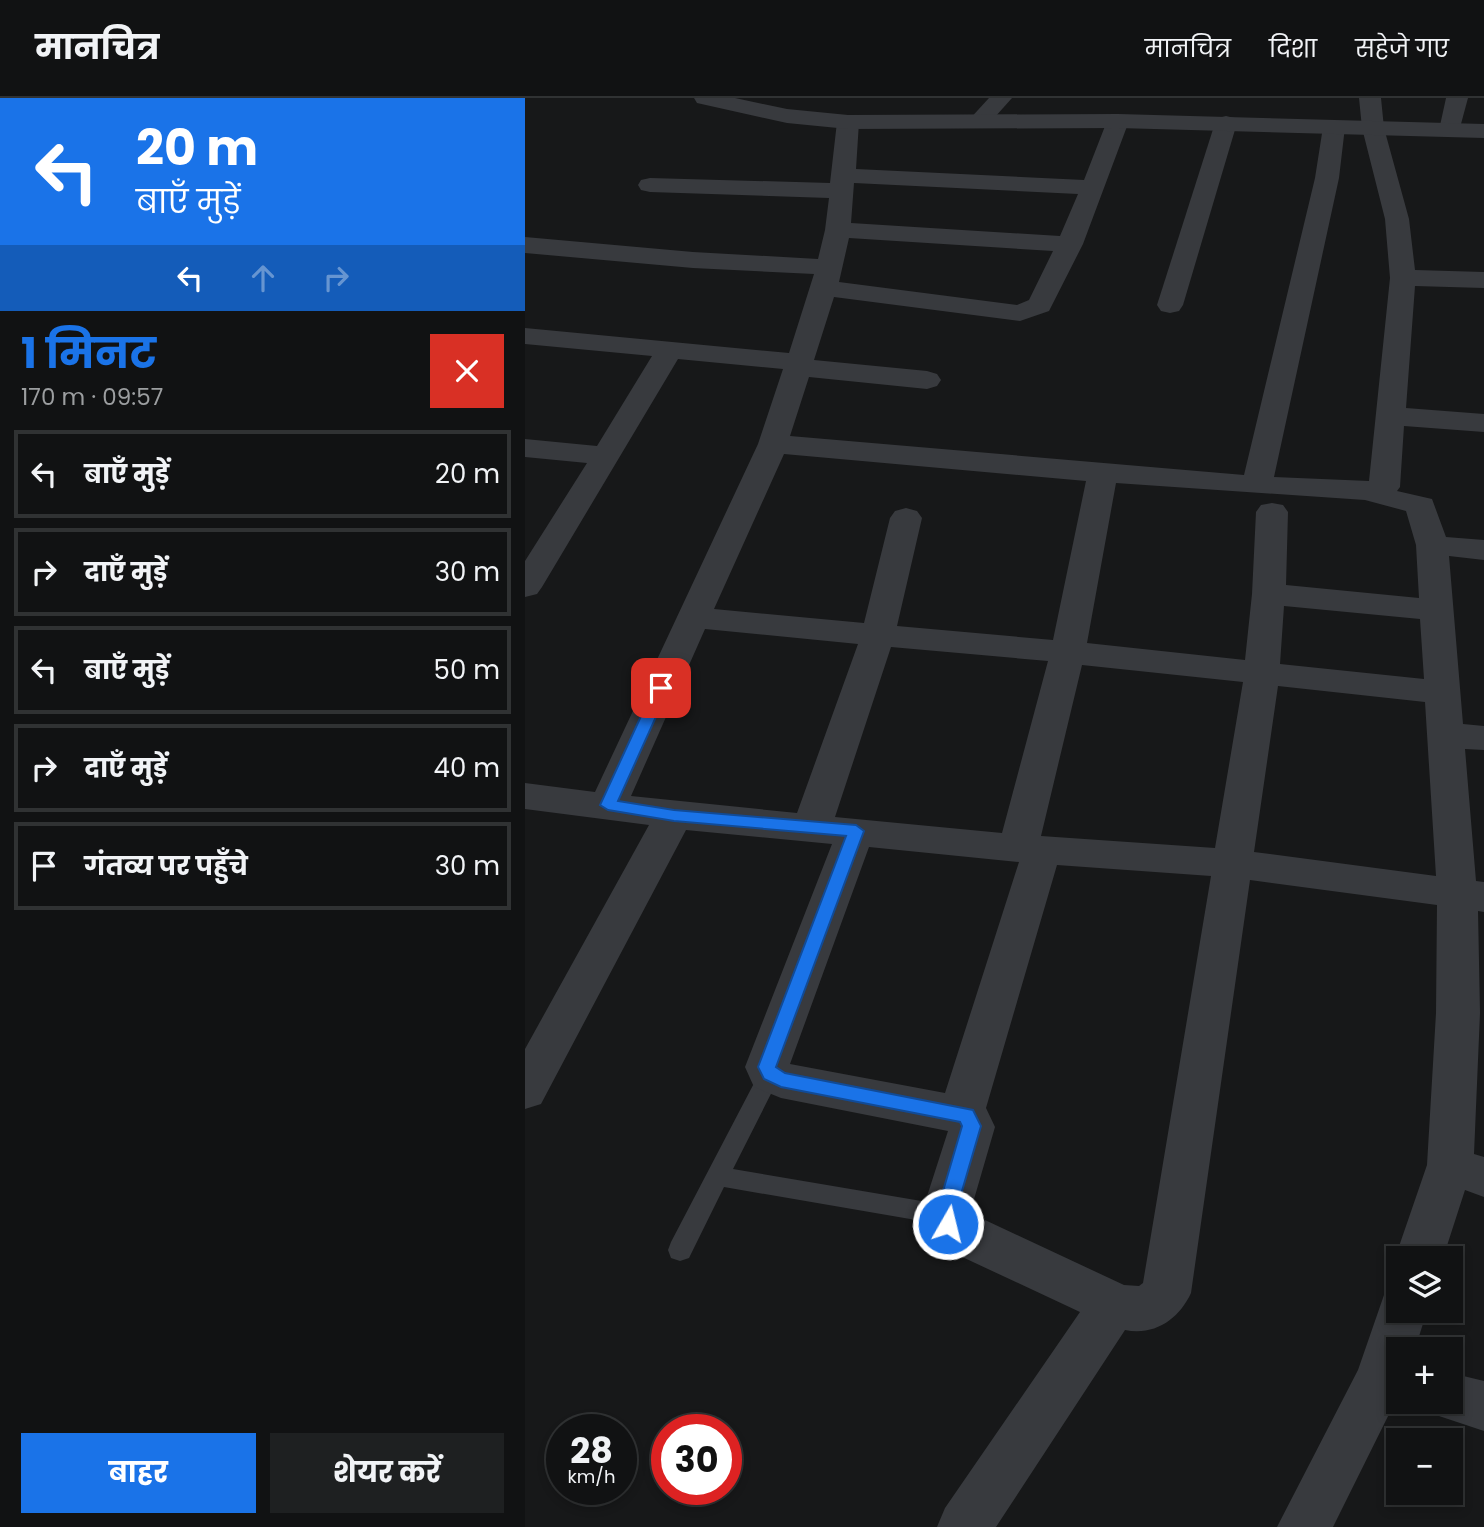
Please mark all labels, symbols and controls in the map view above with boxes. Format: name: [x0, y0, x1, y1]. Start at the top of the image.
text: मानचित्र: [35, 24, 159, 71]
text: मानचित्र: [1145, 32, 1231, 65]
text: दिशा: [1269, 32, 1317, 65]
text: सहेजे गए: [1355, 32, 1449, 65]
text: 20 m: [136, 114, 258, 182]
icon: left: [21, 126, 112, 217]
text: बाएँ मुड़ें: [136, 179, 240, 224]
icon: left: [171, 259, 209, 297]
icon: ahead: [244, 259, 282, 297]
icon: right: [317, 259, 355, 297]
text: 1 मिनट: [21, 324, 156, 383]
button: close: [430, 334, 504, 408]
text: 170 m · 09:57: [21, 381, 163, 413]
icon: left: [25, 455, 63, 493]
text: बाएँ मुड़ें: [84, 456, 169, 492]
text: 20 m: [435, 456, 500, 492]
icon: right: [25, 553, 63, 591]
text: दाएँ मुड़ें: [84, 554, 167, 590]
text: 30 m: [435, 554, 500, 590]
icon: left: [25, 651, 63, 689]
text: बाएँ मुड़ें: [84, 652, 169, 688]
text: 50 m: [434, 652, 500, 688]
pin: [631, 658, 691, 718]
icon: arrive: [642, 669, 680, 707]
icon: right: [25, 749, 63, 787]
text: दाएँ मुड़ें: [84, 750, 167, 786]
text: 40 m: [434, 750, 500, 786]
icon: arrive: [25, 847, 63, 885]
text: गंतव्य पर पहुँचे: [84, 848, 248, 884]
text: 30 m: [435, 848, 500, 884]
position arrow: [911, 1187, 985, 1261]
map controls: [1386, 1246, 1463, 1505]
button: layers: [1386, 1246, 1463, 1323]
button: +: [1386, 1337, 1463, 1414]
speed limit sign: 30: [651, 1414, 742, 1505]
text: 28: [570, 1426, 613, 1475]
button: −: [1386, 1428, 1463, 1505]
button: बाहर: [21, 1433, 256, 1513]
button: शेयर करें: [270, 1433, 504, 1513]
text: km/h: [568, 1464, 615, 1489]

